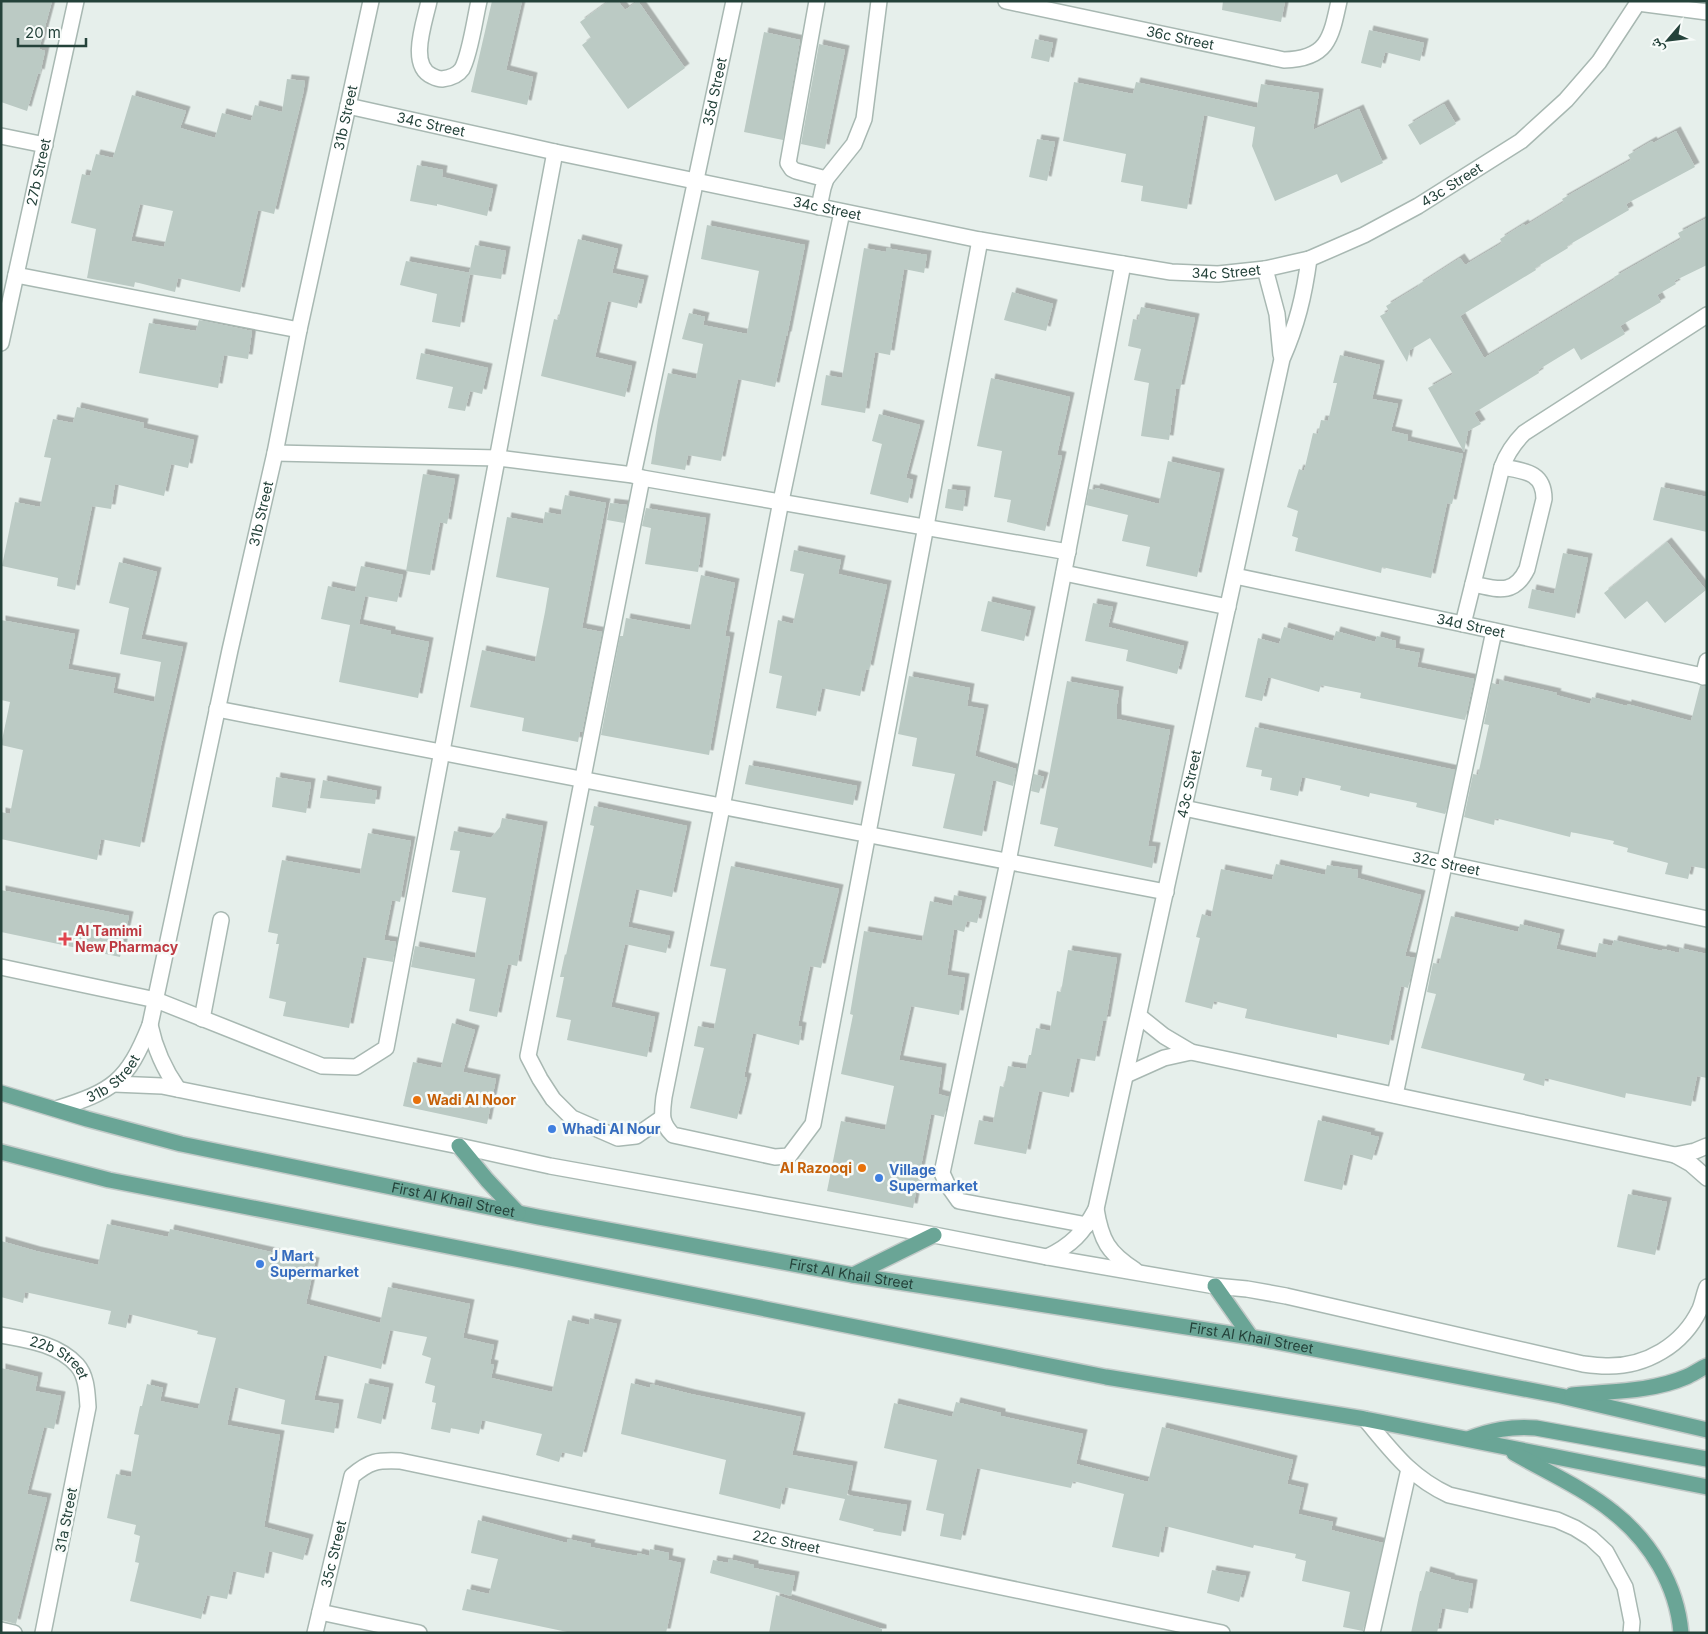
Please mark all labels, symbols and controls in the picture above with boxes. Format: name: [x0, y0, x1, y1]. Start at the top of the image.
scale bar: [18, 15, 85, 47]
north arrow: [1643, 15, 1693, 65]
street label: 36c Street: [1145, 22, 1216, 53]
text: 20 m: [25, 23, 61, 42]
text: ش: [1645, 35, 1668, 57]
street label: 35d Street: [699, 55, 730, 127]
street label: 31b Street: [330, 83, 360, 152]
street label: 34c Street: [395, 108, 467, 140]
street label: 27b Street: [22, 136, 54, 207]
street label: 43c Street: [1417, 159, 1485, 210]
street label: 34c Street: [792, 193, 863, 223]
street label: 34c Street: [1191, 260, 1262, 282]
street label: 31b Street: [245, 479, 276, 548]
street label: 34d Street: [1435, 610, 1507, 641]
street label: 43c Street: [1173, 748, 1204, 820]
street label: 32c Street: [1411, 848, 1482, 879]
place label: Al Tamimi New Pharmacy: [75, 922, 179, 955]
marker: Al Tamimi New Pharmacy: [59, 933, 71, 945]
street label: 31b Street: [83, 1051, 143, 1106]
place label: Wadi Al Noor: [427, 1091, 516, 1108]
marker: Wadi Al Noor: [411, 1094, 423, 1106]
place label: Whadi Al Nour: [562, 1120, 661, 1137]
marker: Whadi Al Nour: [546, 1123, 558, 1135]
place label: Al Razooqi: [780, 1159, 852, 1176]
place label: Village Supermarket: [889, 1161, 978, 1194]
marker: Al Razooqi: [856, 1162, 868, 1174]
marker: Village Supermarket: [873, 1172, 885, 1184]
street label: First Al Khail Street: [390, 1178, 517, 1220]
place label: J Mart Supermarket: [270, 1247, 359, 1280]
street label: First Al Khail Street: [788, 1254, 915, 1292]
marker: J Mart Supermarket: [254, 1258, 266, 1270]
street label: First Al Khail Street: [1188, 1318, 1315, 1357]
street label: 22b Street: [28, 1332, 93, 1381]
street label: 31a Street: [51, 1486, 80, 1554]
street label: 35c Street: [317, 1518, 349, 1589]
street label: 22c Street: [751, 1526, 822, 1557]

